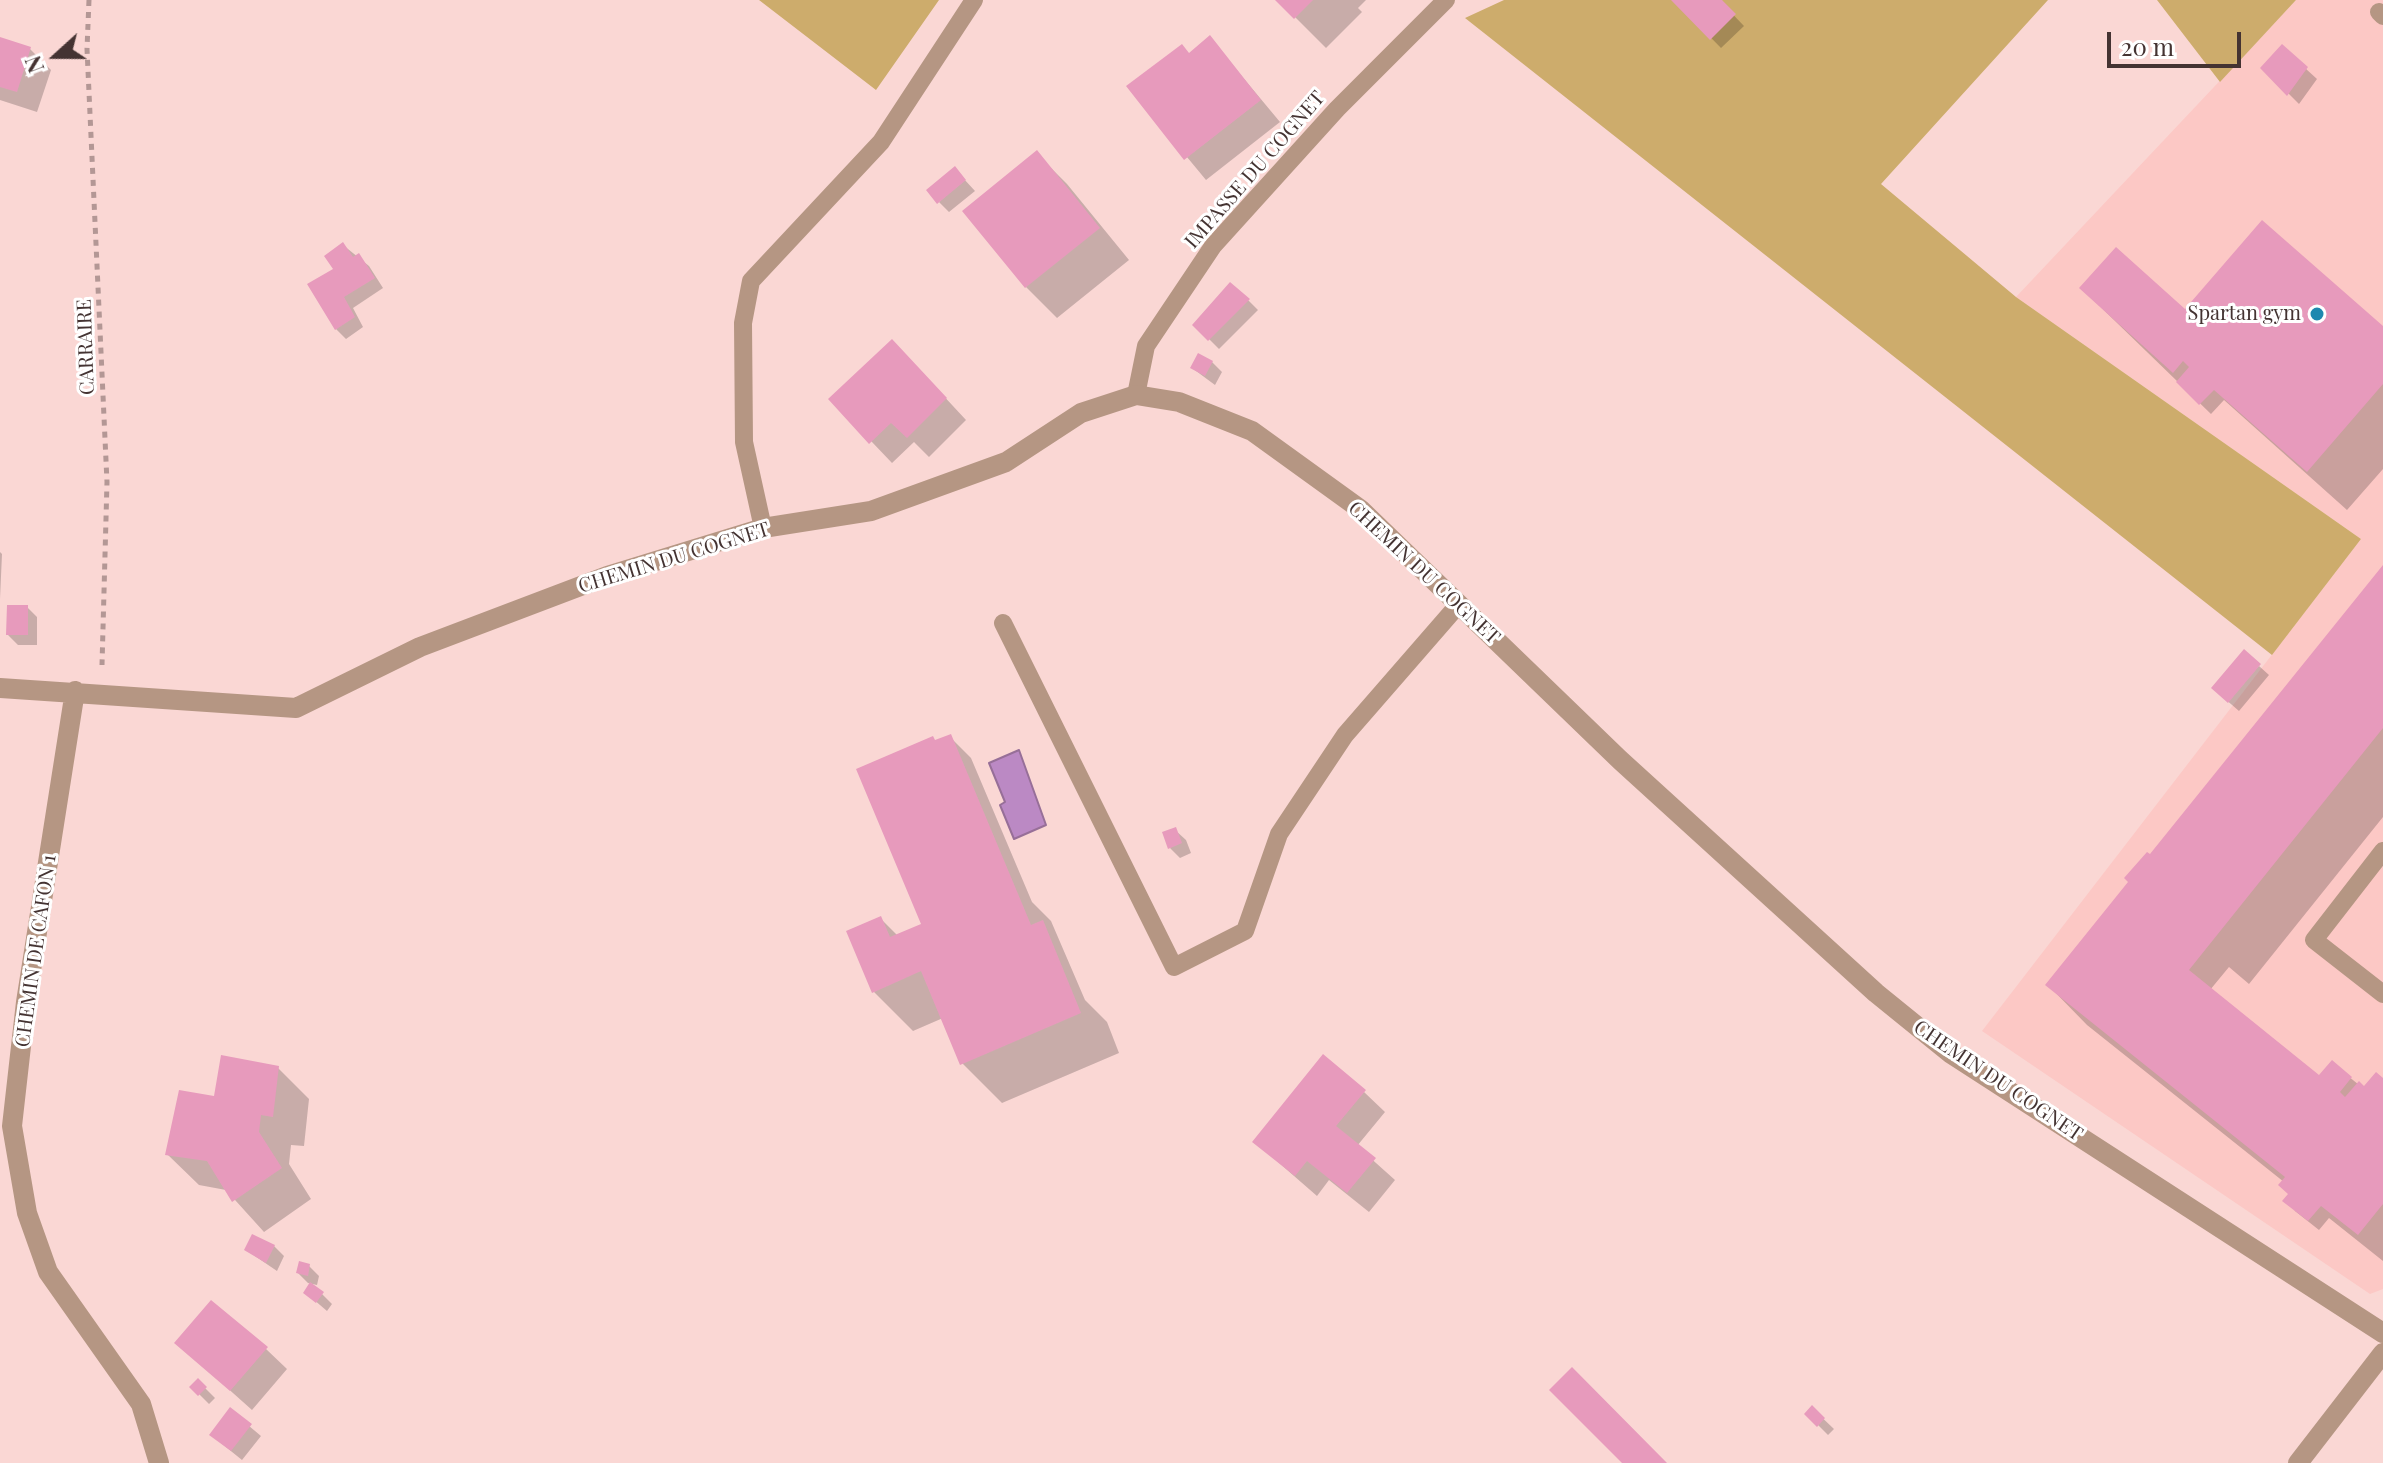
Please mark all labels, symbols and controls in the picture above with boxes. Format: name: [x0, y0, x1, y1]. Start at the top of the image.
north arrow: [16, 16, 96, 96]
scale bar: [2111, 16, 2245, 66]
text: 20 m: [2121, 30, 2174, 62]
text: N: [17, 52, 50, 77]
street label: IMPASSE DU COGNET: [1180, 86, 1330, 254]
street label: CARRAIRE: [72, 299, 100, 395]
place label: Spartan gym: [2188, 302, 2301, 326]
marker: Spartan gym: [2308, 305, 2326, 323]
street label: CHEMIN DU COGNET: [1343, 496, 1505, 650]
street label: CHEMIN DU COGNET: [575, 517, 773, 599]
street label: CHEMIN DE CAFON 1: [11, 853, 61, 1049]
street label: CHEMIN DU COGNET: [1909, 1016, 2087, 1146]

